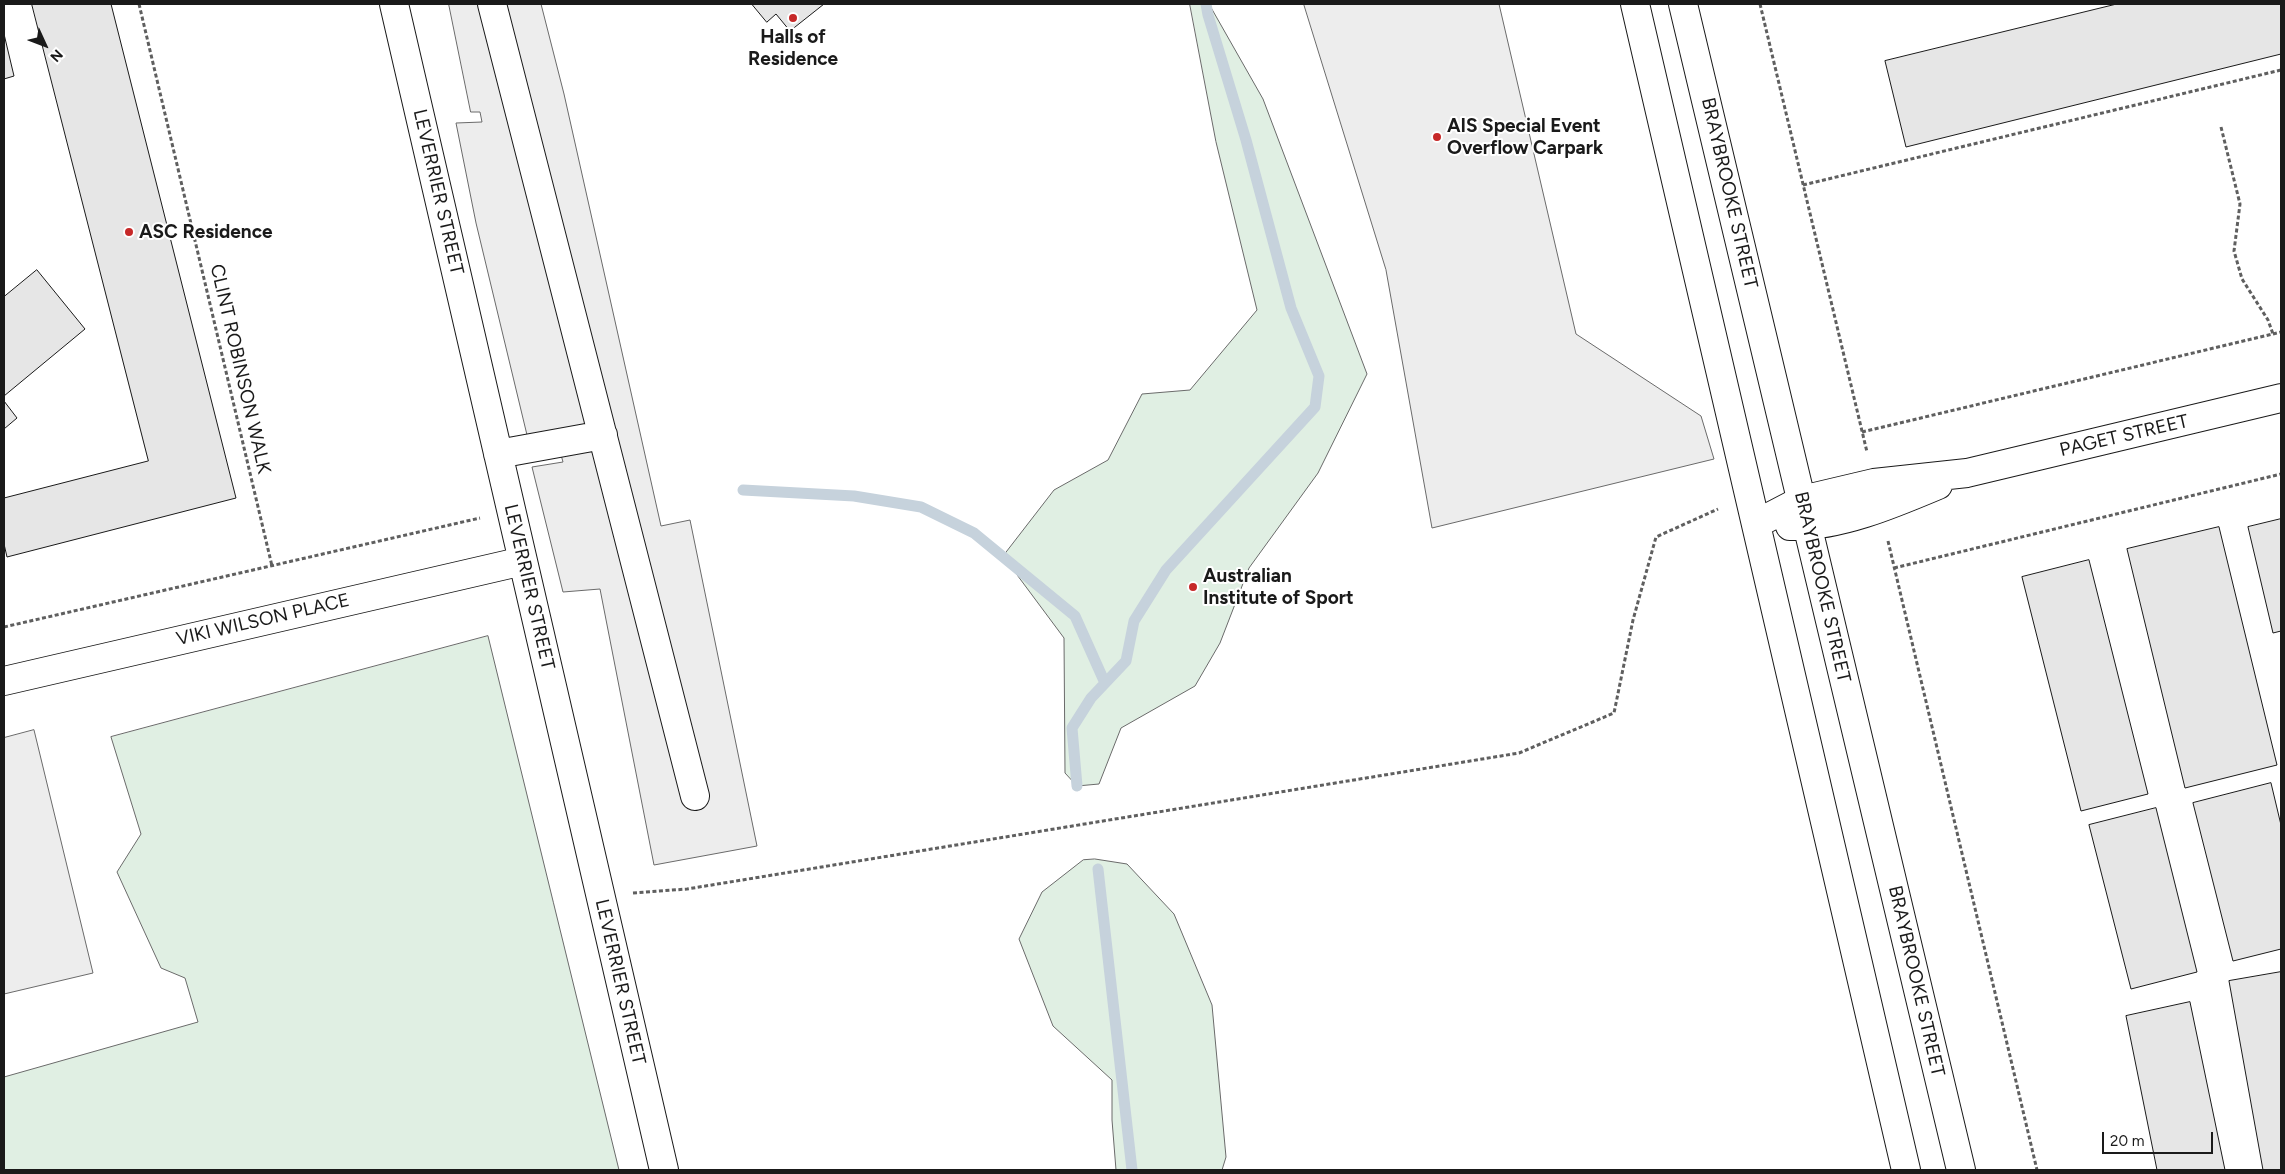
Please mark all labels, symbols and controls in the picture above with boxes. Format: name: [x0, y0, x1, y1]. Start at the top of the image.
marker: Halls of Residence: [787, 12, 799, 24]
north arrow: [20, 20, 70, 70]
place label: Halls of Residence: [748, 26, 838, 70]
text: N: [46, 46, 66, 65]
street label: BRAYBROOKE STREET: [1696, 95, 1762, 291]
street label: LEVERRIER STREET: [408, 107, 468, 277]
place label: AIS Special Event Overflow Carpark: [1447, 115, 1603, 159]
marker: AIS Special Event Overflow Carpark: [1431, 131, 1443, 143]
place label: ASC Residence: [139, 221, 273, 243]
marker: ASC Residence: [123, 226, 135, 238]
street label: CLINT ROBINSON WALK: [205, 262, 275, 476]
street label: PAGET STREET: [2057, 410, 2191, 462]
street label: BRAYBROOKE STREET: [1789, 489, 1855, 685]
street label: LEVERRIER STREET: [499, 502, 559, 672]
place label: Australian Institute of Sport: [1203, 565, 1354, 609]
marker: Australian Institute of Sport: [1187, 581, 1199, 593]
street label: VIKI WILSON PLACE: [174, 589, 352, 651]
street label: BRAYBROOKE STREET: [1883, 883, 1949, 1079]
street label: LEVERRIER STREET: [590, 897, 650, 1067]
scale bar: [2105, 1122, 2216, 1154]
text: 20 m: [2110, 1132, 2144, 1150]

